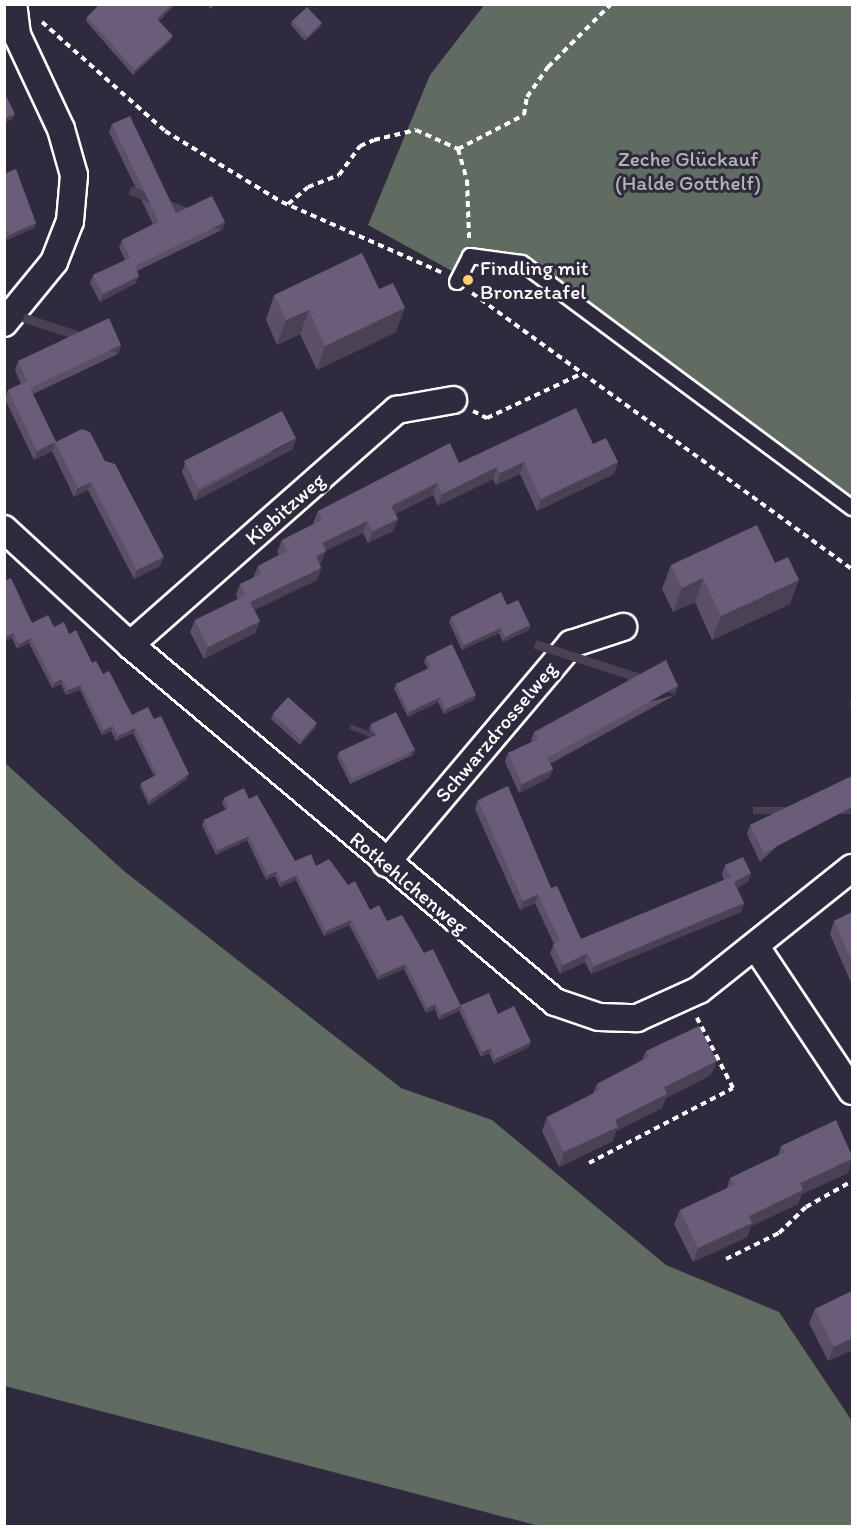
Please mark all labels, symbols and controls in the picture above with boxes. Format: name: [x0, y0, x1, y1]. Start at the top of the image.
park label: Zeche Glückauf (Halde Gotthelf): [615, 146, 761, 196]
place label: Findling mit Bronzetafel: [480, 255, 589, 305]
marker: Findling mit Bronzetafel: [461, 273, 475, 287]
street label: Kiebitzweg: [240, 467, 330, 551]
street label: Schwarzdrosselweg: [430, 657, 562, 807]
street label: Rotkehlchenweg: [345, 826, 473, 940]

